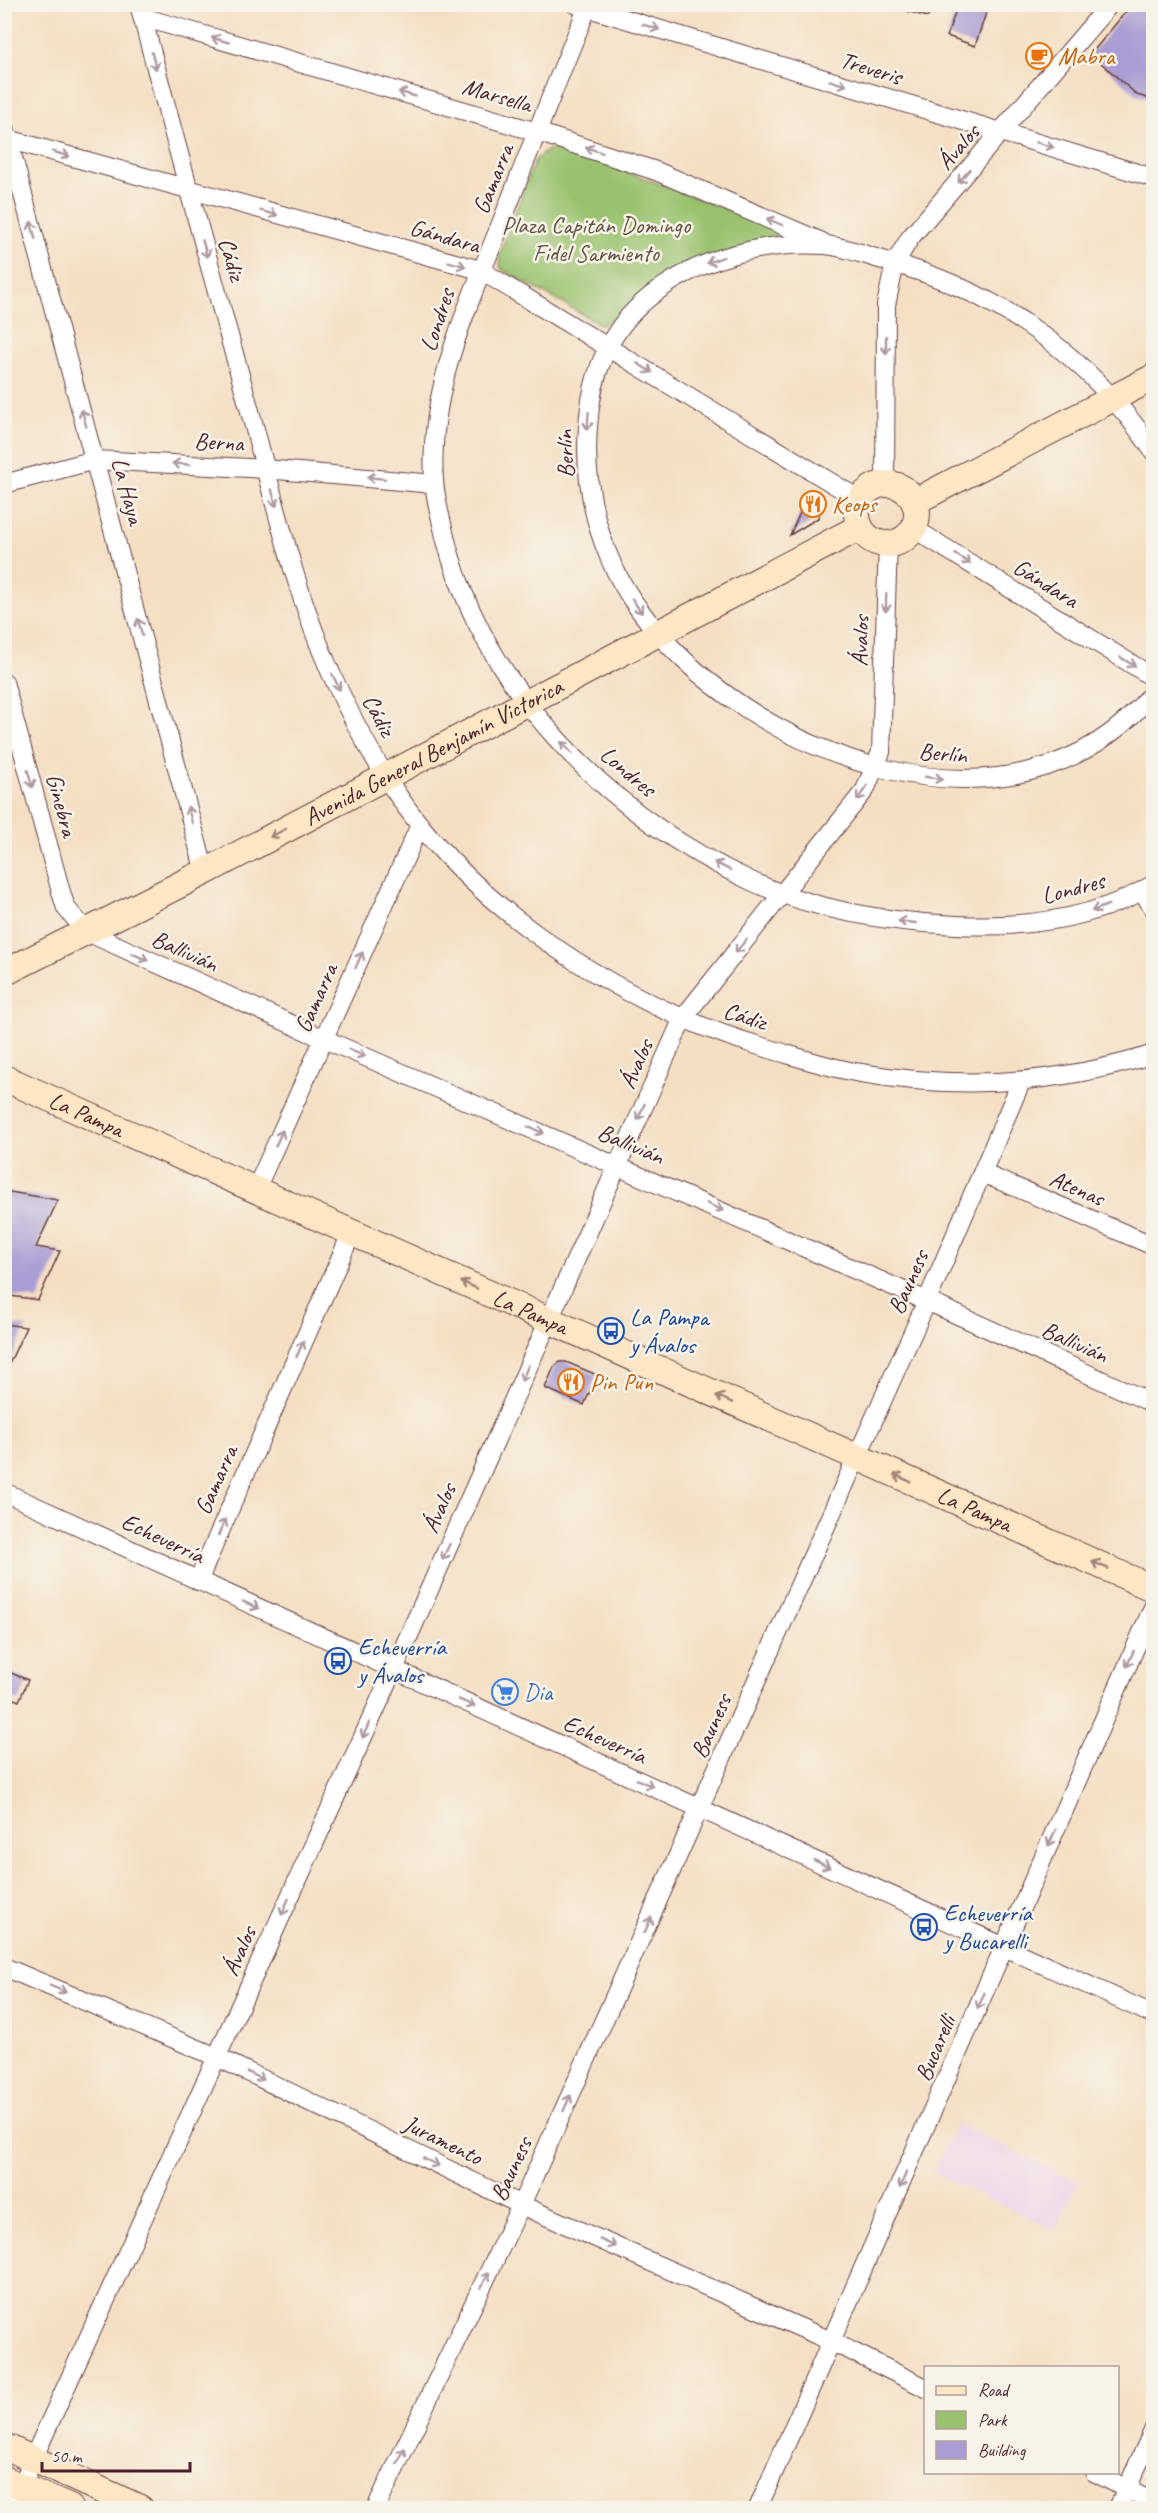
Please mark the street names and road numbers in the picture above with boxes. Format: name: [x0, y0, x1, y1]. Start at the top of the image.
street label: Treveris: [837, 45, 908, 92]
street label: Marsella: [459, 71, 537, 120]
street label: Ávalos: [930, 117, 987, 176]
street label: Gamarra: [466, 138, 521, 218]
street label: Gándara: [407, 212, 485, 261]
street label: Cádiz: [212, 234, 253, 286]
street label: Londres: [413, 282, 462, 355]
street label: Berna: [194, 426, 246, 458]
street label: Berlín: [549, 428, 581, 479]
street label: La Haya: [105, 454, 152, 530]
street label: Gándara: [1008, 551, 1085, 615]
street label: Ávalos: [844, 613, 876, 667]
street label: Avenida General Benjamín Victorica: [299, 671, 569, 832]
street label: Cádiz: [356, 689, 404, 743]
street label: Berlín: [918, 736, 970, 770]
street label: Londres: [594, 739, 664, 805]
street label: Ginebra: [39, 770, 85, 842]
street label: Londres: [1038, 865, 1110, 911]
street label: Ballivián: [147, 923, 224, 979]
street label: Gamarra: [288, 957, 345, 1037]
street label: Cádiz: [720, 995, 773, 1038]
street label: Ávalos: [612, 1033, 661, 1093]
street label: La Pampa: [44, 1085, 130, 1145]
street label: Ballivián: [593, 1117, 670, 1172]
street label: Atenas: [1045, 1163, 1110, 1214]
street label: Bauness: [881, 1244, 936, 1319]
street label: La Pampa: [488, 1282, 574, 1342]
street label: Ballivián: [1037, 1314, 1114, 1370]
street label: Gamarra: [188, 1439, 245, 1519]
street label: Ávalos: [415, 1477, 464, 1537]
street label: La Pampa: [933, 1480, 1018, 1540]
street label: Echeverría: [117, 1506, 211, 1571]
street label: Bauness: [684, 1688, 739, 1763]
street label: Echeverría: [559, 1707, 653, 1771]
street label: Ávalos: [215, 1920, 264, 1980]
street label: Bucarelli: [908, 2008, 963, 2085]
street label: Juramento: [398, 2108, 489, 2172]
street label: Bauness: [483, 2131, 539, 2206]

